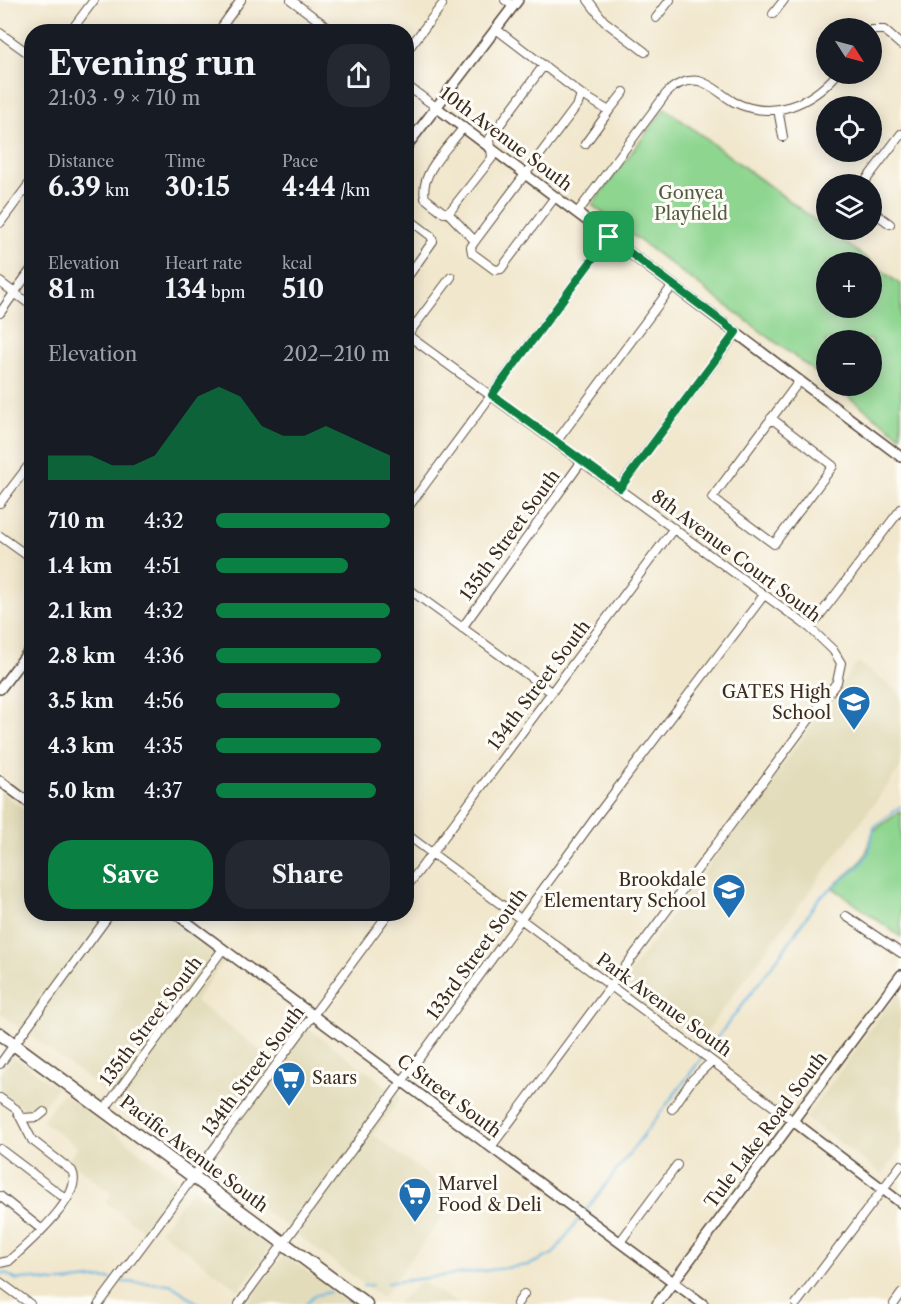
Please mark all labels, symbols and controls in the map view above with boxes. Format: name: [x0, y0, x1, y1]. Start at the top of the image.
north arrow: [816, 18, 882, 84]
map controls: [816, 18, 882, 396]
text: Evening run: [48, 43, 256, 84]
button: share: [327, 44, 390, 107]
street label: 10th Avenue South: [435, 82, 577, 196]
text: 21:03 · 9 × 710 m: [48, 86, 200, 110]
button: locate: [816, 96, 882, 162]
text: Distance: [48, 151, 114, 171]
text: Time: [165, 151, 205, 171]
text: Pace: [282, 151, 318, 171]
text: 6.39: [48, 171, 101, 203]
text: 30:15: [165, 171, 230, 203]
text: 4:44: [282, 171, 336, 203]
button: layers: [816, 174, 882, 240]
text: km: [101, 180, 129, 200]
text: /km: [336, 180, 370, 200]
park label: Gonyea Playfield: [654, 182, 728, 225]
pin: [583, 211, 634, 262]
icon: arrive: [592, 220, 625, 253]
button: +: [816, 252, 882, 318]
text: Elevation: [48, 253, 119, 273]
text: Heart rate: [165, 253, 242, 273]
text: kcal: [282, 253, 312, 273]
text: 81: [48, 273, 76, 305]
text: 134: [165, 273, 207, 305]
text: 510: [282, 273, 324, 305]
text: m: [76, 282, 95, 302]
text: bpm: [207, 282, 245, 302]
button: −: [816, 330, 882, 396]
text: Elevation: [48, 342, 137, 366]
text: 202–210 m: [283, 342, 390, 366]
street label: 135th Street South: [455, 465, 565, 605]
street label: 8th Avenue Court South: [647, 485, 825, 627]
text: 710 m: [48, 509, 105, 533]
text: 4:32: [144, 509, 184, 533]
text: 1.4 km: [48, 554, 113, 578]
text: 4:51: [144, 554, 180, 578]
text: 2.1 km: [48, 599, 112, 623]
text: 4:32: [144, 599, 184, 623]
street label: 134th Street South: [483, 616, 595, 754]
text: 2.8 km: [48, 644, 116, 668]
text: 4:36: [144, 644, 184, 668]
place label: GATES High School: [722, 681, 831, 724]
school or university icon: GATES High School: [836, 684, 872, 731]
text: 3.5 km: [48, 689, 114, 713]
text: 4:56: [144, 689, 184, 713]
text: 4.3 km: [48, 734, 115, 758]
text: 4:35: [144, 734, 183, 758]
text: 5.0 km: [48, 779, 115, 803]
text: 4:37: [144, 779, 182, 803]
button: Save: [48, 840, 213, 909]
button: Share: [225, 840, 390, 909]
place label: Brookdale Elementary School: [543, 869, 706, 912]
school or university icon: Brookdale Elementary School: [711, 872, 747, 919]
street label: 133rd Street South: [422, 884, 532, 1024]
street label: Park Avenue South: [592, 948, 736, 1062]
street label: 135th Street South: [95, 952, 207, 1090]
street label: 134th Street South: [197, 1002, 309, 1140]
street label: Tule Lake Road South: [700, 1048, 832, 1212]
street label: C Street South: [392, 1050, 506, 1142]
supermarket icon: Saars: [271, 1060, 307, 1107]
place label: Saars: [312, 1067, 357, 1089]
street label: Pacific Avenue South: [115, 1091, 273, 1217]
place label: Marvel Food & Deli: [438, 1173, 542, 1216]
supermarket icon: Marvel Food & Deli: [397, 1176, 433, 1223]

